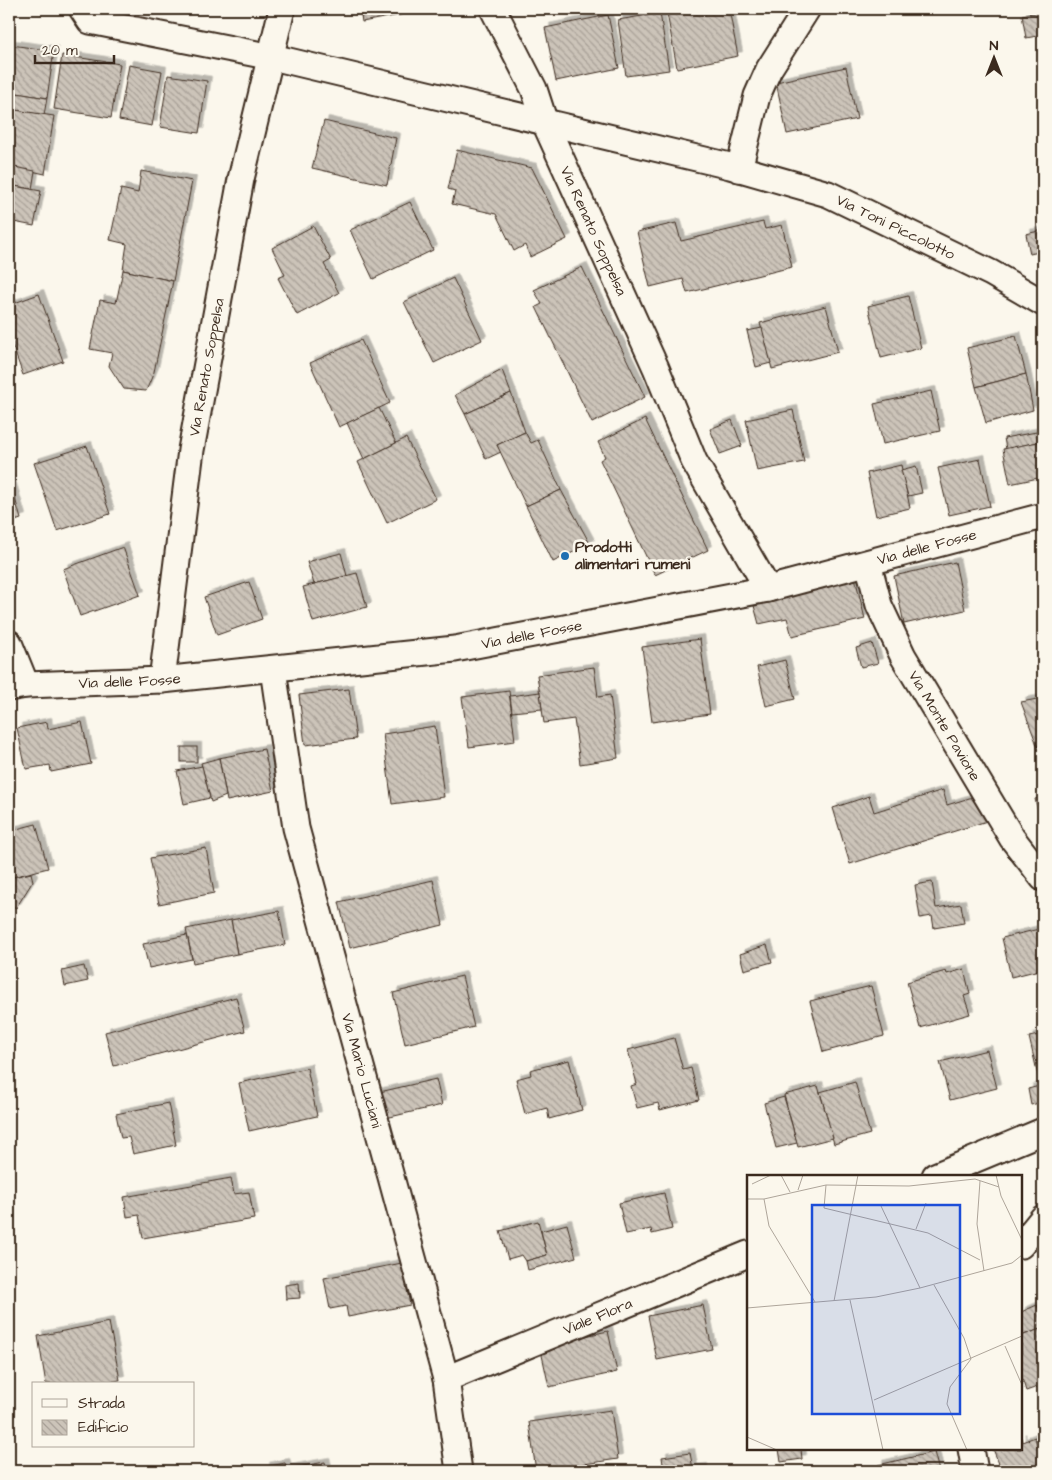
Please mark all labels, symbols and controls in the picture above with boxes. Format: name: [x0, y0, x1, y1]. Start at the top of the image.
scale bar: [35, 32, 114, 64]
north arrow: [970, 32, 1020, 82]
text: N: [990, 36, 999, 56]
text: 20 m: [42, 40, 78, 61]
street label: Via Renato Soppelsa: [555, 163, 632, 300]
street label: Via Toni Piccolotto: [833, 190, 959, 265]
street label: Via Renato Soppelsa: [184, 296, 230, 438]
street label: Via delle Fosse: [875, 524, 979, 571]
place label: Prodotti alimentari rumeni: [574, 537, 691, 575]
marker: Prodotti alimentari rumeni: [559, 550, 571, 562]
street label: Via delle Fosse: [480, 615, 584, 655]
street label: Via Monte Pavione: [903, 667, 985, 785]
street label: Via delle Fosse: [78, 668, 182, 694]
street label: Via Mario Luciani: [336, 1011, 387, 1131]
inset map: [747, 1175, 1022, 1450]
street label: Viale Flora: [560, 1293, 636, 1340]
legend: [32, 1382, 195, 1448]
text: Strada: [78, 1393, 125, 1414]
text: Edificio: [78, 1417, 129, 1438]

